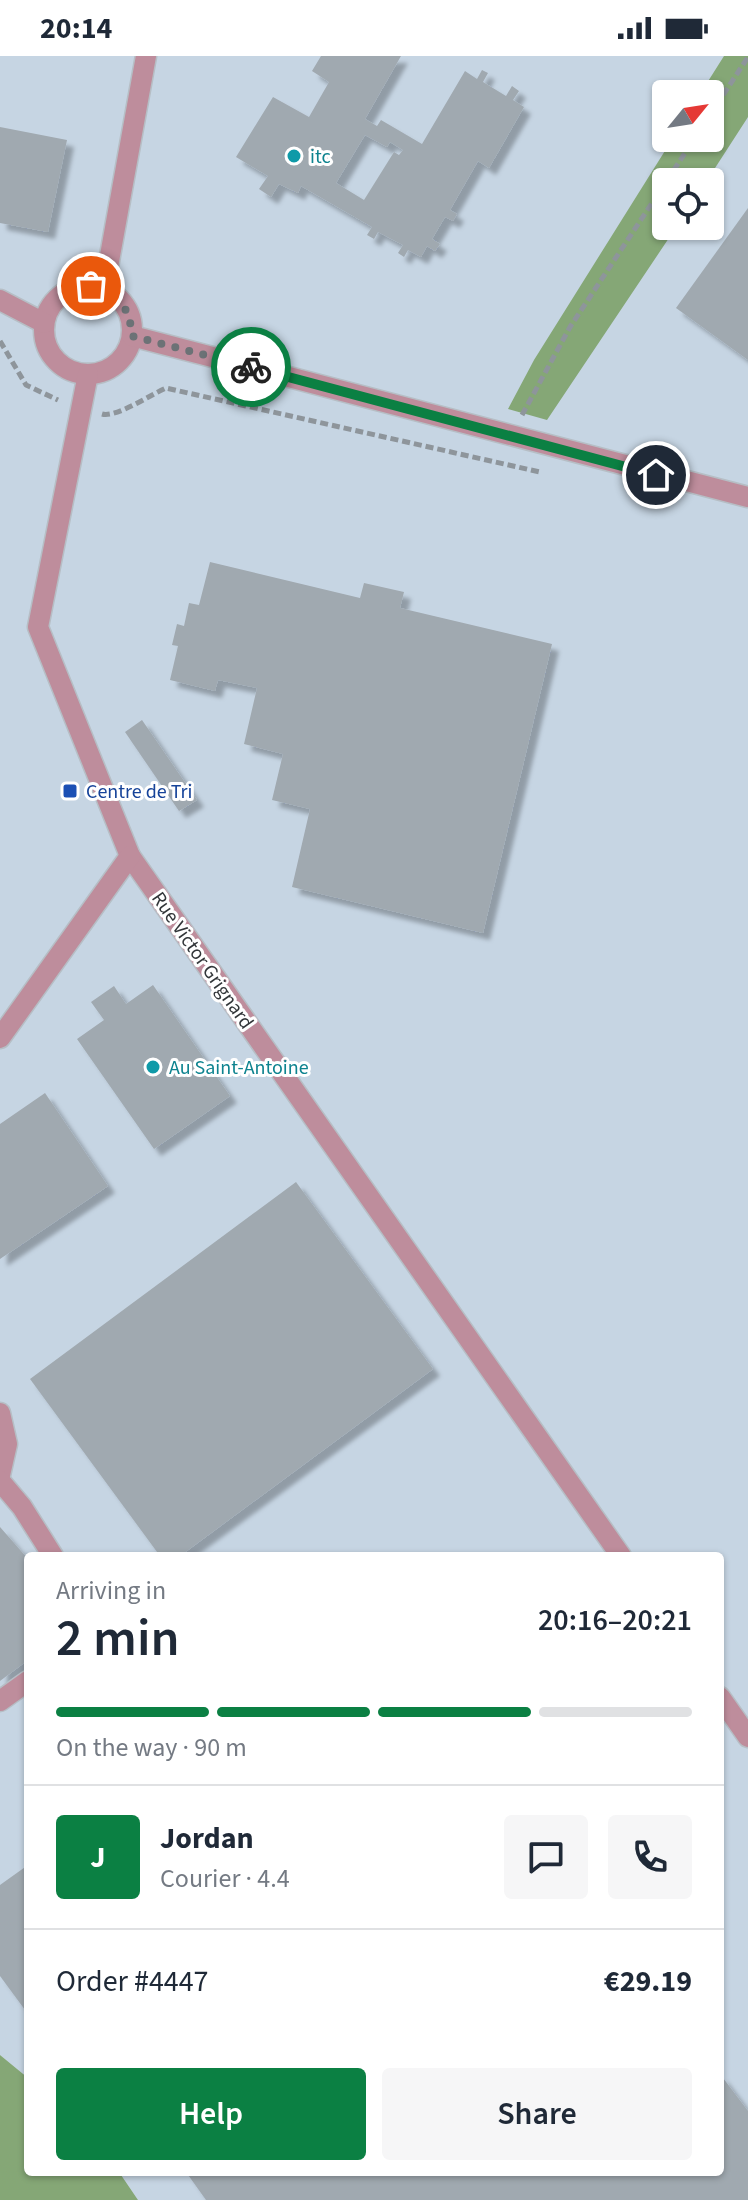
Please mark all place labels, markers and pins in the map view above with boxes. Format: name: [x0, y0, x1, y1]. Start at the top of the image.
place label: itc: [310, 143, 331, 171]
marker: itc: [285, 147, 303, 165]
pin: [57, 252, 125, 320]
pin: [622, 441, 690, 509]
place label: Centre de Tri: [86, 778, 192, 806]
marker: Centre de Tri: [61, 782, 79, 800]
place label: Au Saint-Antoine: [169, 1054, 309, 1082]
marker: Au Saint-Antoine: [144, 1058, 162, 1076]

